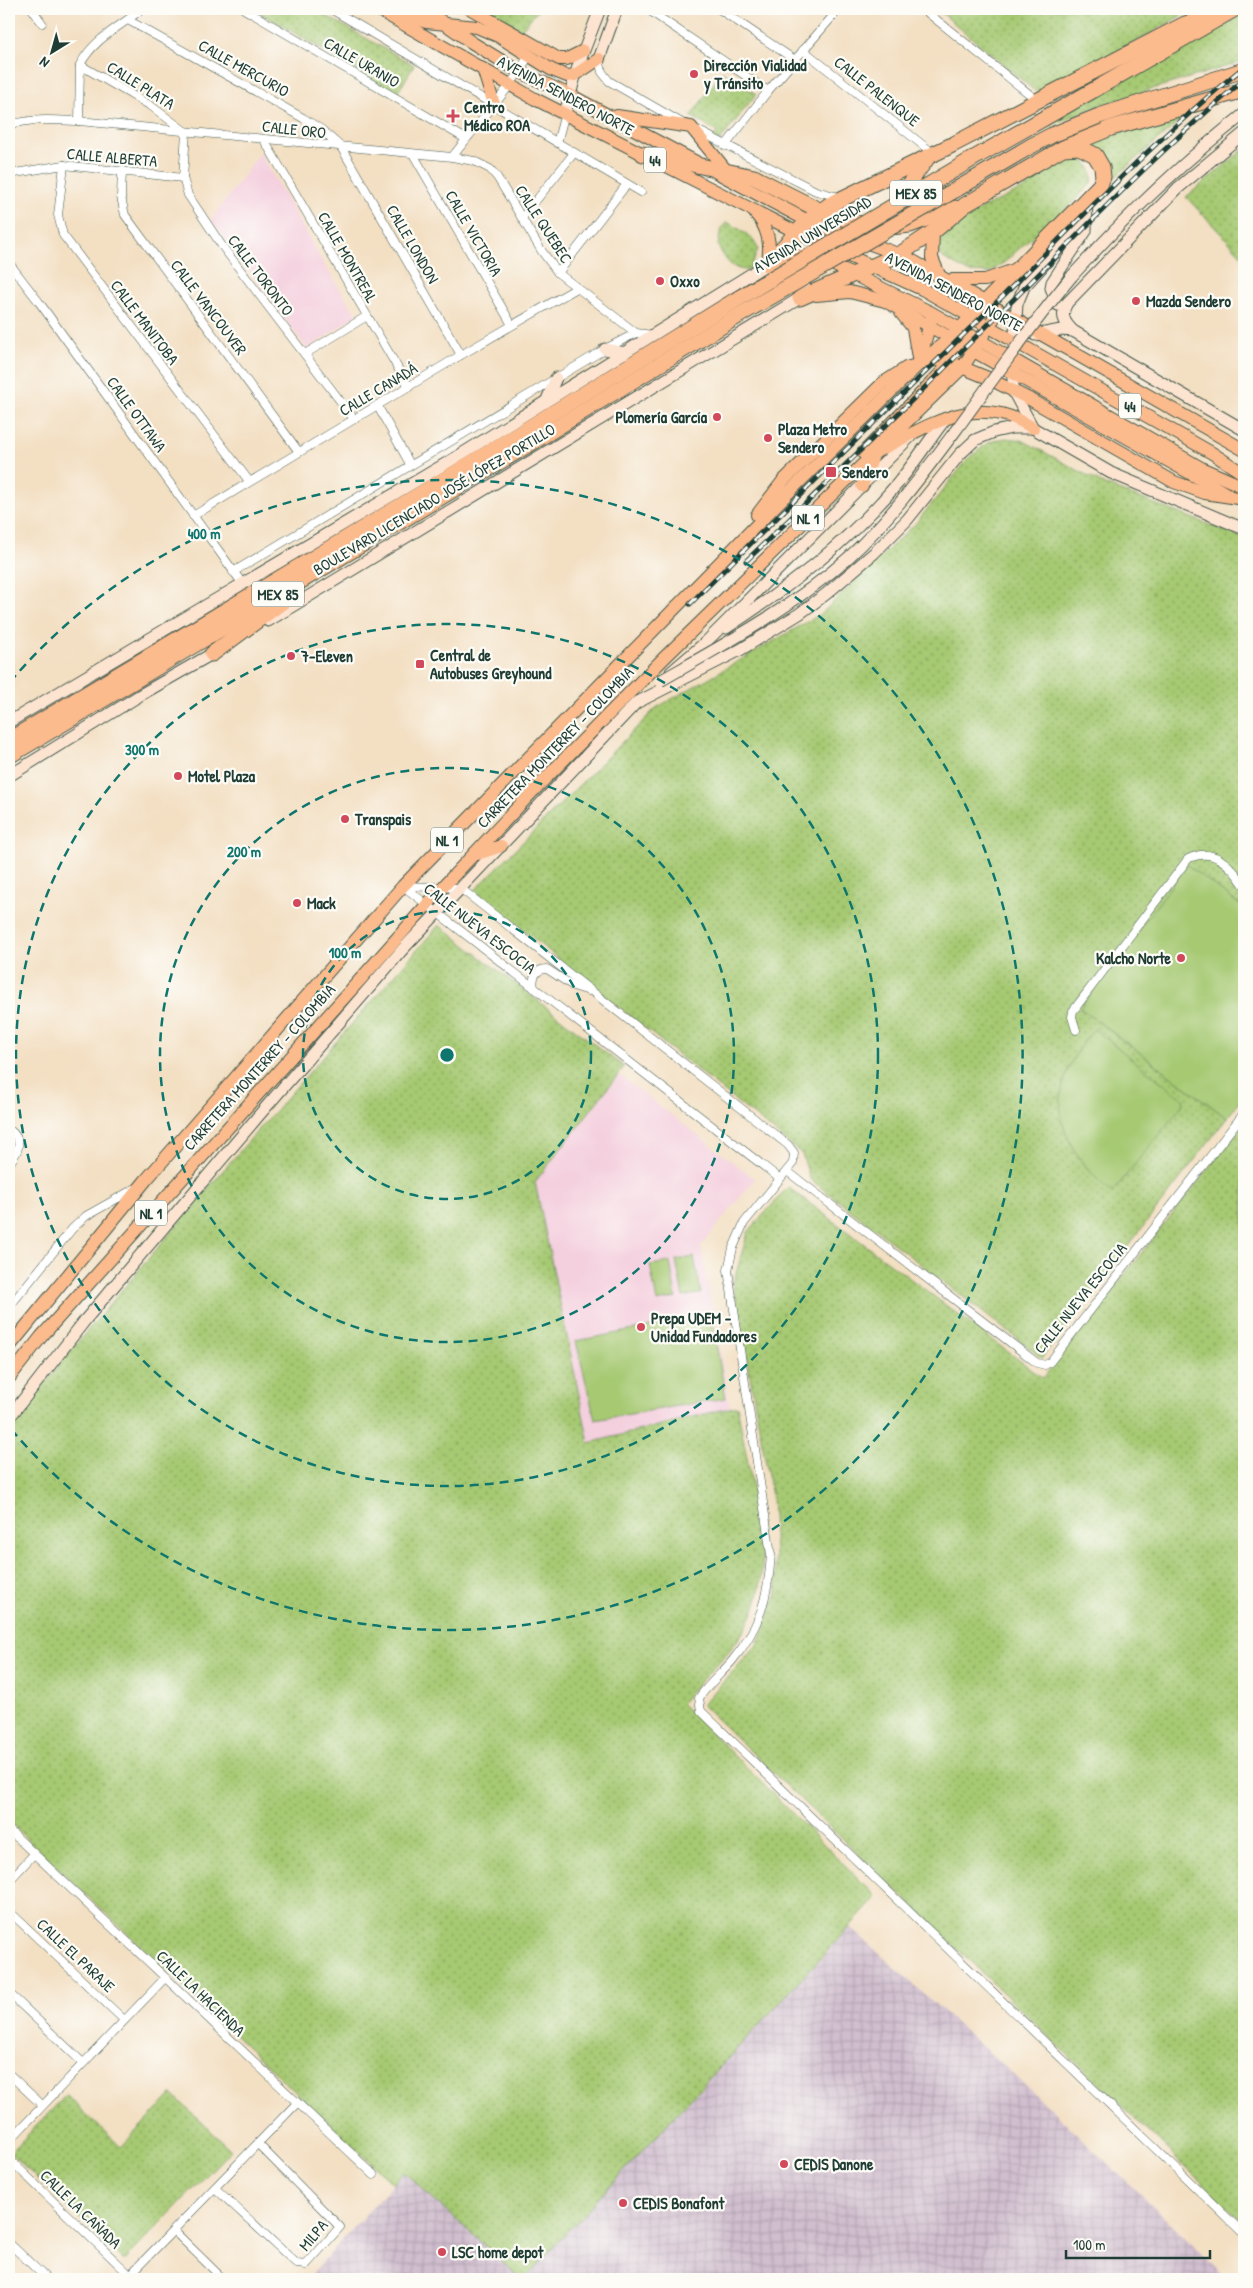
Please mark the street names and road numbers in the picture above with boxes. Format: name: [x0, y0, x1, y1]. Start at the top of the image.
street label: CALLE URANIO: [320, 31, 404, 93]
street label: CALLE MERCURIO: [195, 34, 293, 102]
street label: AVENIDA SENDERO NORTE: [494, 50, 638, 140]
street label: CALLE PALENQUE: [830, 51, 924, 131]
street label: CALLE PLATA: [103, 56, 179, 115]
street label: CALLE ORO: [261, 115, 327, 143]
street label: CALLE ALBERTA: [66, 142, 158, 172]
road number: 44: [644, 148, 666, 172]
street label: CALLE QUEBEC: [510, 180, 578, 268]
road number: MEX 85: [890, 180, 942, 206]
street label: CALLE VICTORIA: [440, 186, 508, 280]
street label: AVENIDA UNIVERSIDAD: [749, 190, 875, 278]
street label: CALLE LONDON: [382, 201, 444, 287]
street label: CALLE MONTREAL: [313, 207, 383, 307]
street label: CALLE TORONTO: [223, 230, 299, 320]
street label: AVENIDA SENDERO NORTE: [882, 246, 1026, 336]
street label: CALLE VANCOUVER: [166, 255, 252, 359]
street label: CALLE MANITOBA: [106, 275, 184, 369]
street label: CALLE CANADÁ: [335, 357, 421, 421]
street label: CALLE OTTAWA: [102, 372, 172, 456]
road number: 44: [1119, 394, 1141, 418]
street label: BOULEVARD LICENCIADO JOSÉ LÓPEZ PORTILLO: [309, 418, 559, 580]
road number: NL 1: [792, 506, 824, 530]
road number: MEX 85: [252, 582, 304, 606]
street label: CARRETERA MONTERREY - COLOMBIA: [472, 661, 638, 833]
road number: NL 1: [431, 828, 463, 852]
street label: CALLE NUEVA ESCOCIA: [419, 877, 541, 979]
street label: CARRETERA MONTERREY - COLOMBIA: [178, 979, 340, 1155]
road number: NL 1: [135, 1200, 167, 1226]
street label: CALLE NUEVA ESCOCIA: [1028, 1238, 1132, 1358]
street label: CALLE EL PARAJE: [32, 1913, 120, 1997]
street label: CALLE LA HACIENDA: [152, 1945, 250, 2041]
street label: CALLE LA CAÑADA: [36, 2165, 127, 2254]
street label: MILPA: [293, 2214, 333, 2255]

